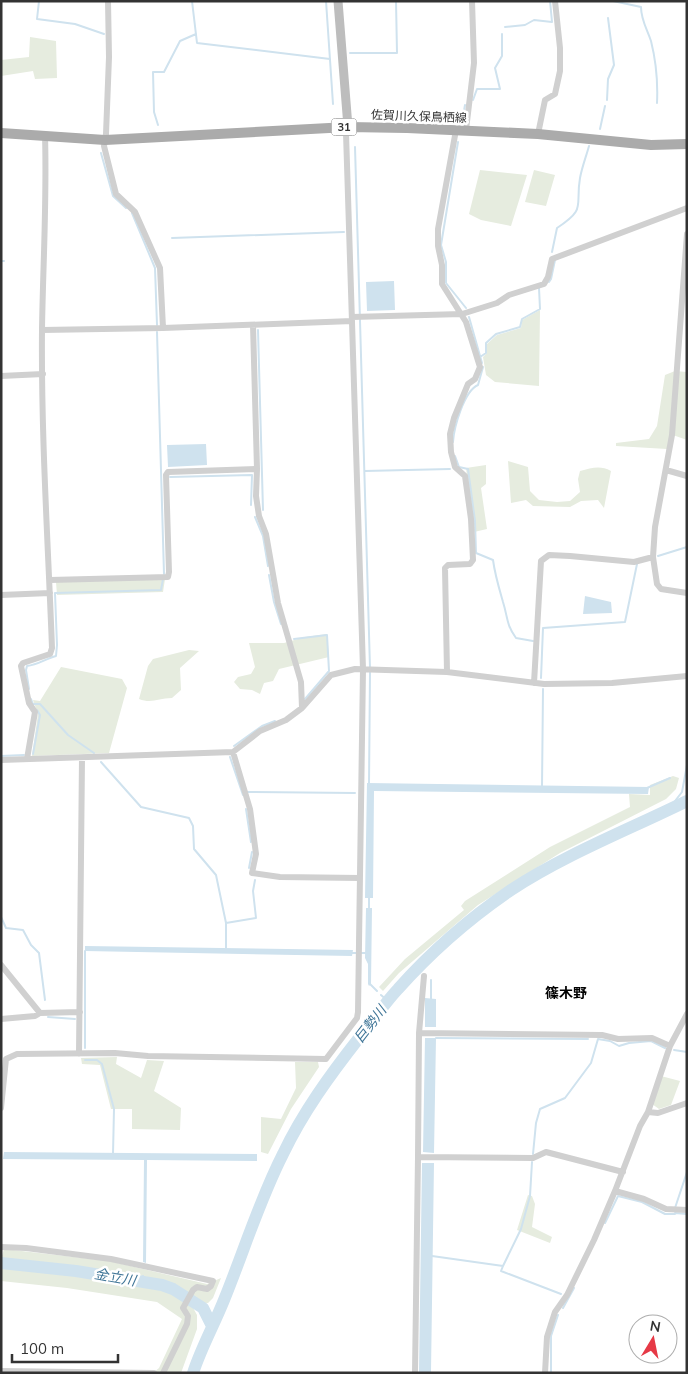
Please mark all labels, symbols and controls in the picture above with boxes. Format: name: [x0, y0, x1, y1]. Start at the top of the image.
street label: 佐賀川久保鳥栖線: [371, 107, 467, 125]
road number: 31: [332, 118, 356, 136]
district label: 篠木野: [545, 984, 587, 1002]
water label: 巨勢川: [350, 1000, 391, 1046]
water label: 金立川: [93, 1264, 139, 1290]
north arrow: [628, 1314, 678, 1364]
text: N: [648, 1316, 662, 1336]
scale bar: [12, 1332, 119, 1364]
text: 100 m: [20, 1339, 64, 1358]

